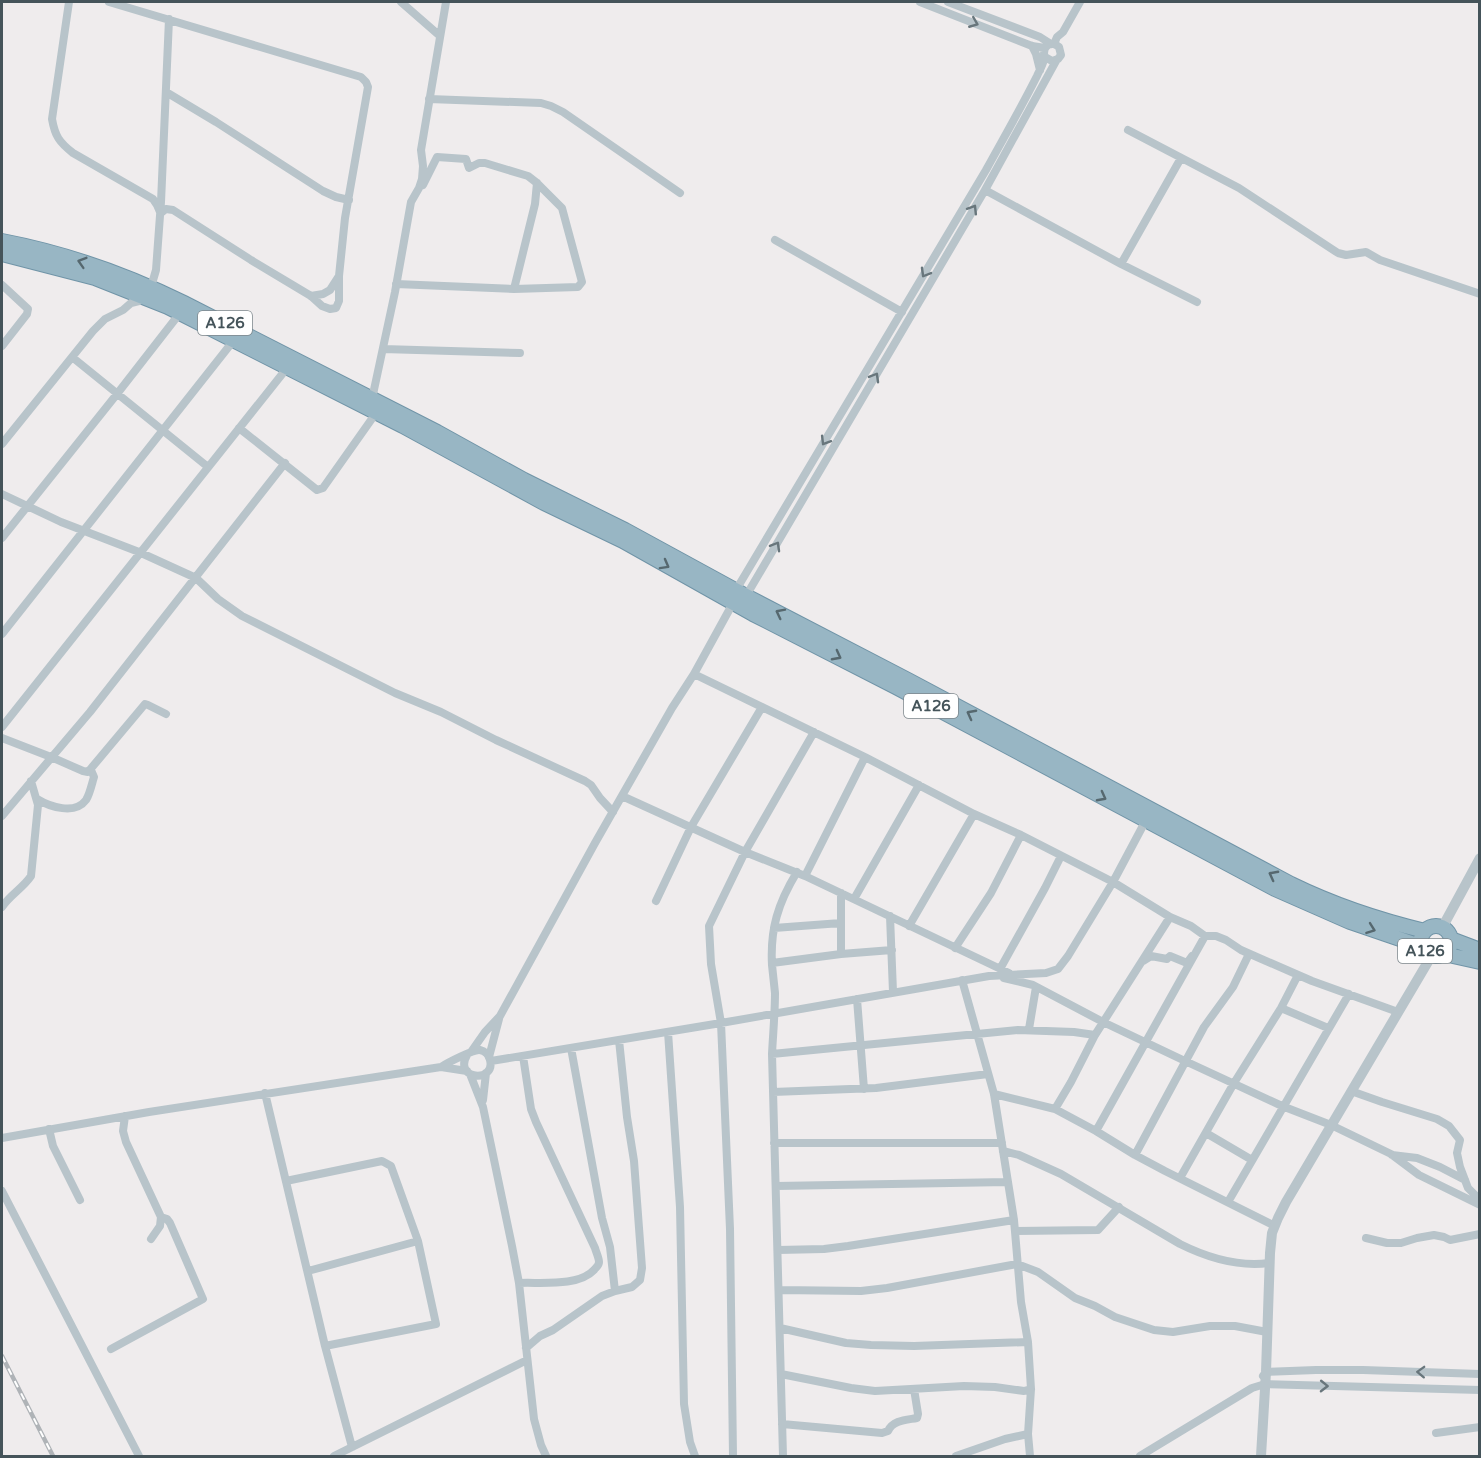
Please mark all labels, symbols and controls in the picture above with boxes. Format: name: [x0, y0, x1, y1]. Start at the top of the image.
one-way arrow: [968, 16, 979, 28]
one-way arrow: [966, 205, 978, 215]
one-way arrow: [77, 257, 88, 269]
one-way arrow: [920, 267, 932, 277]
road number: A126: [198, 311, 252, 335]
one-way arrow: [867, 373, 879, 383]
one-way arrow: [821, 435, 833, 445]
one-way arrow: [769, 542, 780, 552]
one-way arrow: [659, 558, 669, 569]
one-way arrow: [775, 609, 786, 621]
one-way arrow: [831, 649, 842, 660]
road number: A126: [904, 694, 958, 718]
one-way arrow: [967, 710, 977, 721]
one-way arrow: [1096, 790, 1106, 801]
one-way arrow: [1268, 871, 1279, 882]
one-way arrow: [1365, 922, 1376, 935]
road number: A126: [1398, 939, 1452, 963]
one-way arrow: [1417, 1365, 1426, 1378]
one-way arrow: [1319, 1380, 1328, 1392]

